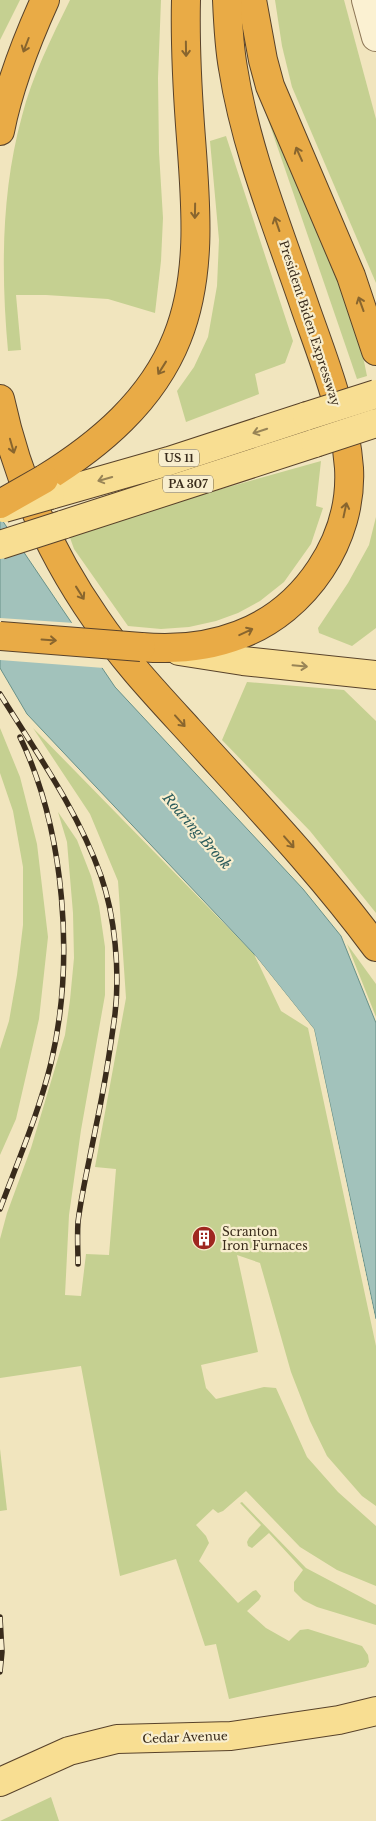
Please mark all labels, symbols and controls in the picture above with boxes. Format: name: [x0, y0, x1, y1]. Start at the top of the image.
one-way arrow: [21, 37, 30, 52]
one-way arrow: [181, 40, 190, 56]
one-way arrow: [293, 147, 303, 162]
one-way arrow: [190, 202, 200, 219]
one-way arrow: [272, 217, 281, 232]
street label: President Biden Expressway: [276, 238, 344, 408]
one-way arrow: [356, 297, 365, 313]
one-way arrow: [157, 360, 167, 374]
one-way arrow: [253, 427, 269, 437]
one-way arrow: [8, 438, 17, 454]
road number: US 11: [159, 449, 199, 466]
one-way arrow: [98, 475, 114, 484]
road number: PA 307: [163, 476, 213, 492]
one-way arrow: [341, 503, 350, 519]
one-way arrow: [75, 586, 85, 600]
one-way arrow: [238, 626, 253, 636]
one-way arrow: [40, 635, 56, 645]
one-way arrow: [292, 662, 308, 671]
one-way arrow: [174, 714, 186, 727]
water label: Roaring Brook: [158, 788, 235, 873]
one-way arrow: [283, 835, 295, 848]
place label: Scranton Iron Furnaces: [222, 1224, 308, 1253]
building icon: Scranton Iron Furnaces: [191, 1225, 217, 1251]
street label: Cedar Avenue: [142, 1728, 228, 1746]

